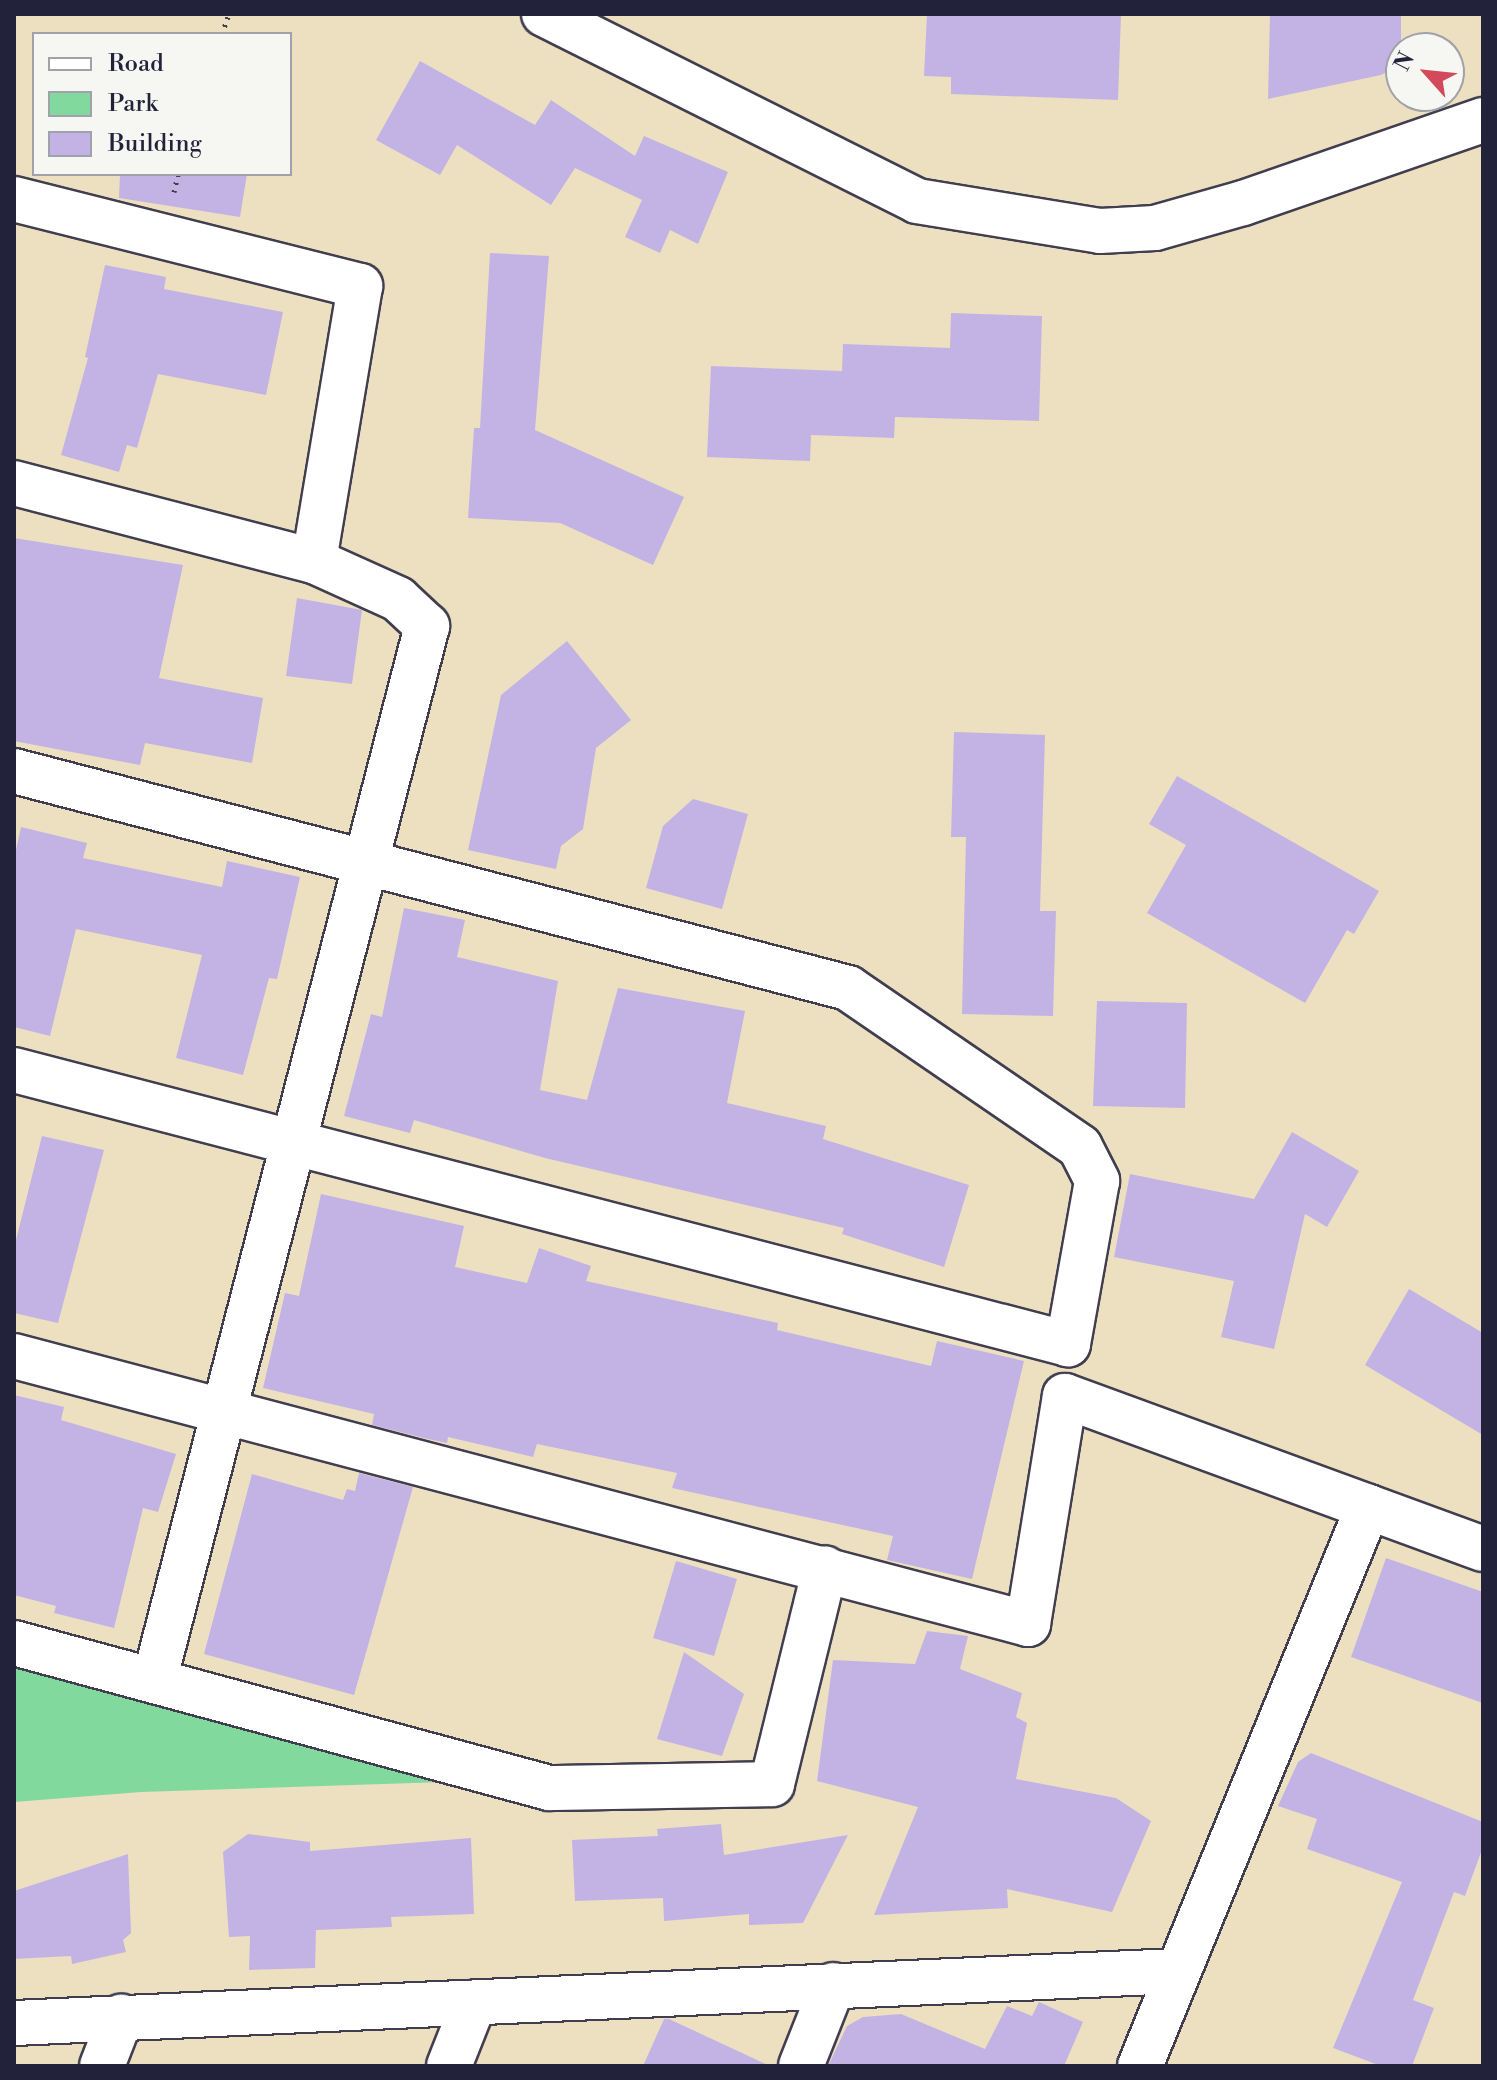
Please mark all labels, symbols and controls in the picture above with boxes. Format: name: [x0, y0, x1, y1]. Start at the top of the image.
legend: [32, 32, 292, 176]
north arrow: [1385, 32, 1465, 112]
text: N: [1389, 48, 1421, 76]
text: Road: [108, 49, 164, 79]
text: Park: [108, 89, 158, 119]
text: Building: [108, 129, 202, 159]

